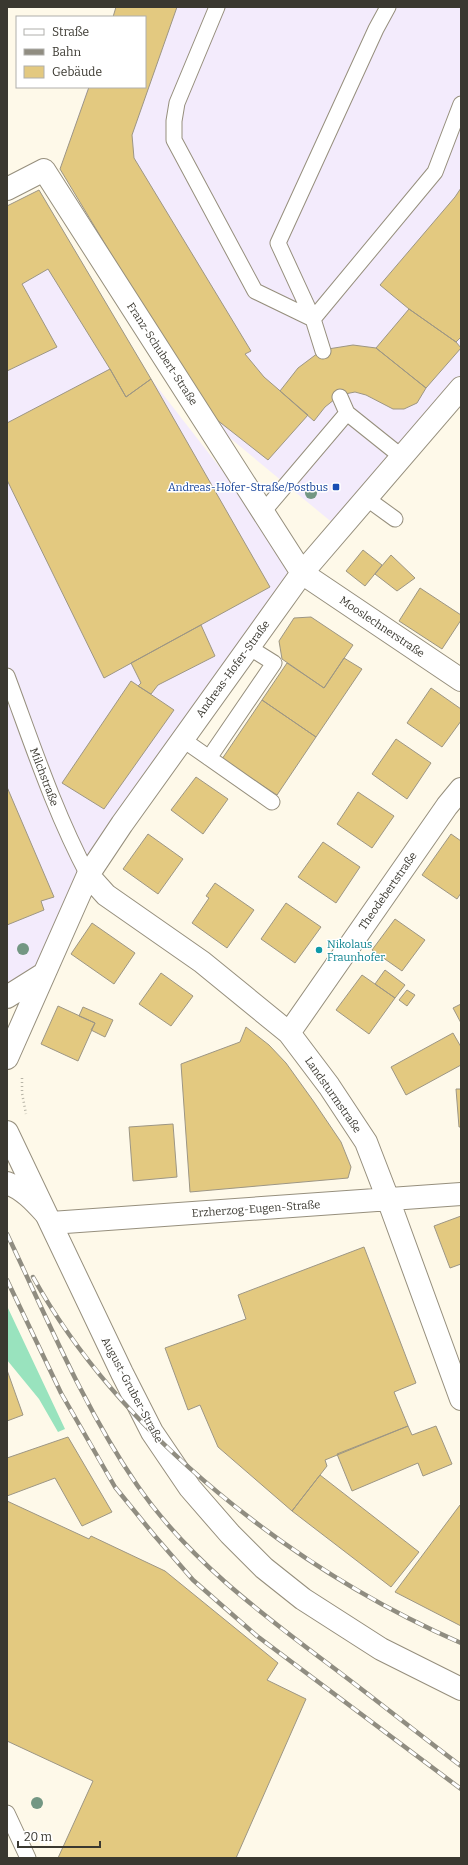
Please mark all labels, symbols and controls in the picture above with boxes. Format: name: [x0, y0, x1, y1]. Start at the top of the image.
legend: [16, 16, 146, 88]
text: Straße: [52, 25, 89, 39]
text: Bahn: [52, 45, 81, 59]
text: Gebäude: [52, 65, 102, 79]
street label: Franz-Schubert-Straße: [124, 300, 200, 408]
place label: Andreas-Hofer-Straße/Postbus: [168, 481, 328, 494]
marker: Andreas-Hofer-Straße/Postbus: [331, 482, 341, 492]
street label: Mooslechnerstraße: [337, 594, 427, 660]
street label: Andreas-Hofer-Straße: [193, 618, 273, 720]
street label: Milchstraße: [27, 746, 61, 808]
street label: Theodebertstraße: [356, 850, 420, 932]
place label: Nikolaus Fraunhofer: [327, 938, 385, 964]
marker: Nikolaus Fraunhofer: [314, 945, 324, 955]
street label: Landsturmstraße: [302, 1055, 364, 1135]
street label: Erzherzog-Eugen-Straße: [191, 1198, 321, 1220]
street label: August-Gruber-Straße: [99, 1335, 165, 1445]
scale bar: [18, 1823, 100, 1849]
text: 20 m: [24, 1830, 53, 1844]

